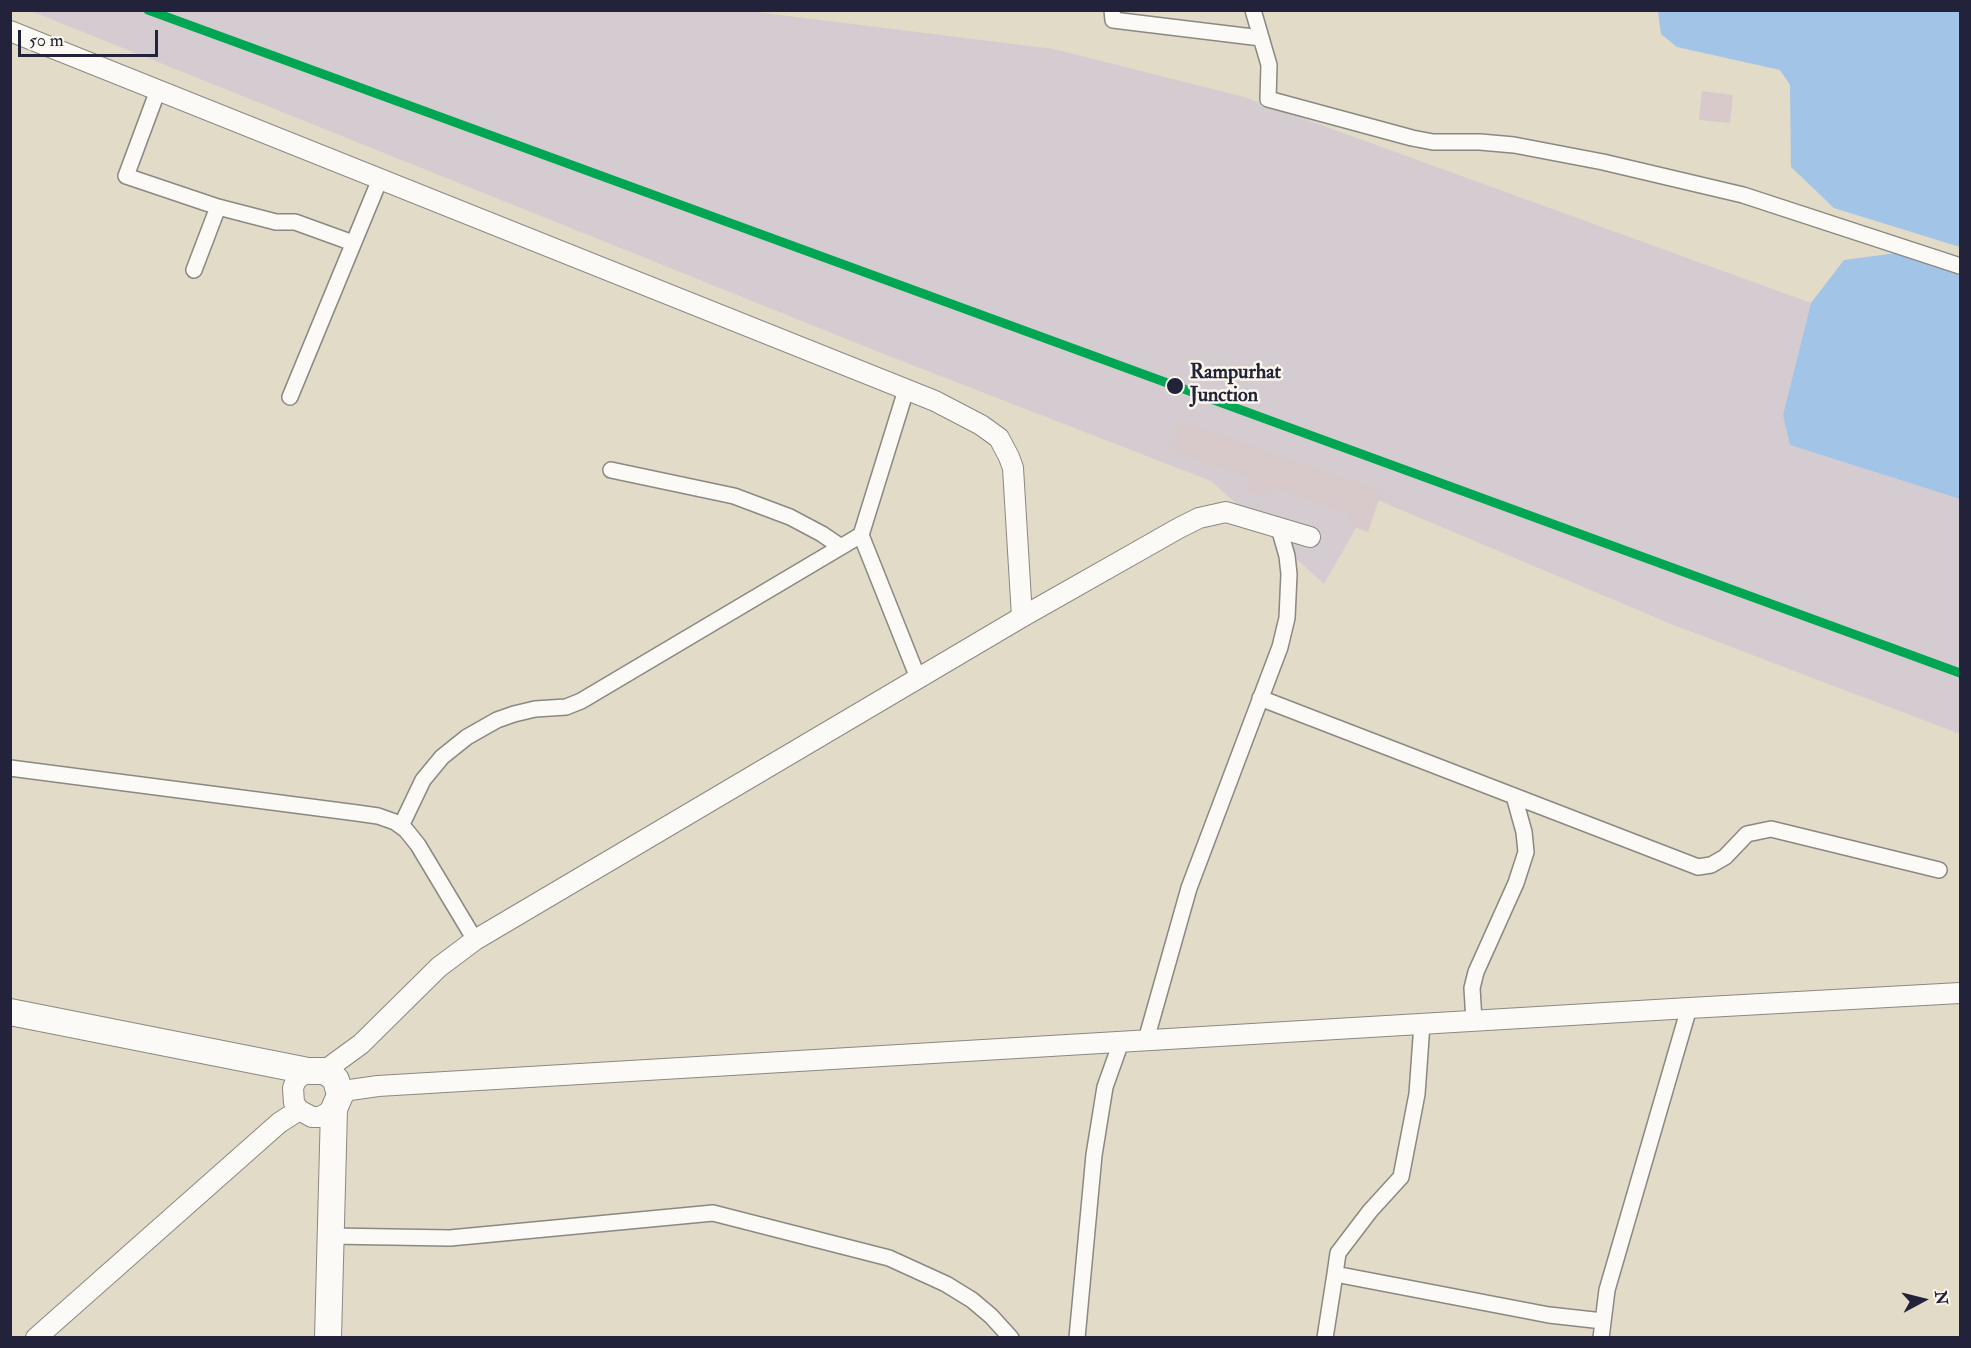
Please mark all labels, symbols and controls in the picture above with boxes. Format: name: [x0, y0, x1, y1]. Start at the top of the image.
scale bar: [21, 18, 160, 56]
text: 50 m: [29, 29, 64, 52]
place label: Rampurhat Junction: [1190, 362, 1281, 409]
marker: Rampurhat Junction: [1165, 376, 1185, 396]
north arrow: [1893, 1270, 1953, 1330]
text: N: [1930, 1289, 1952, 1306]

